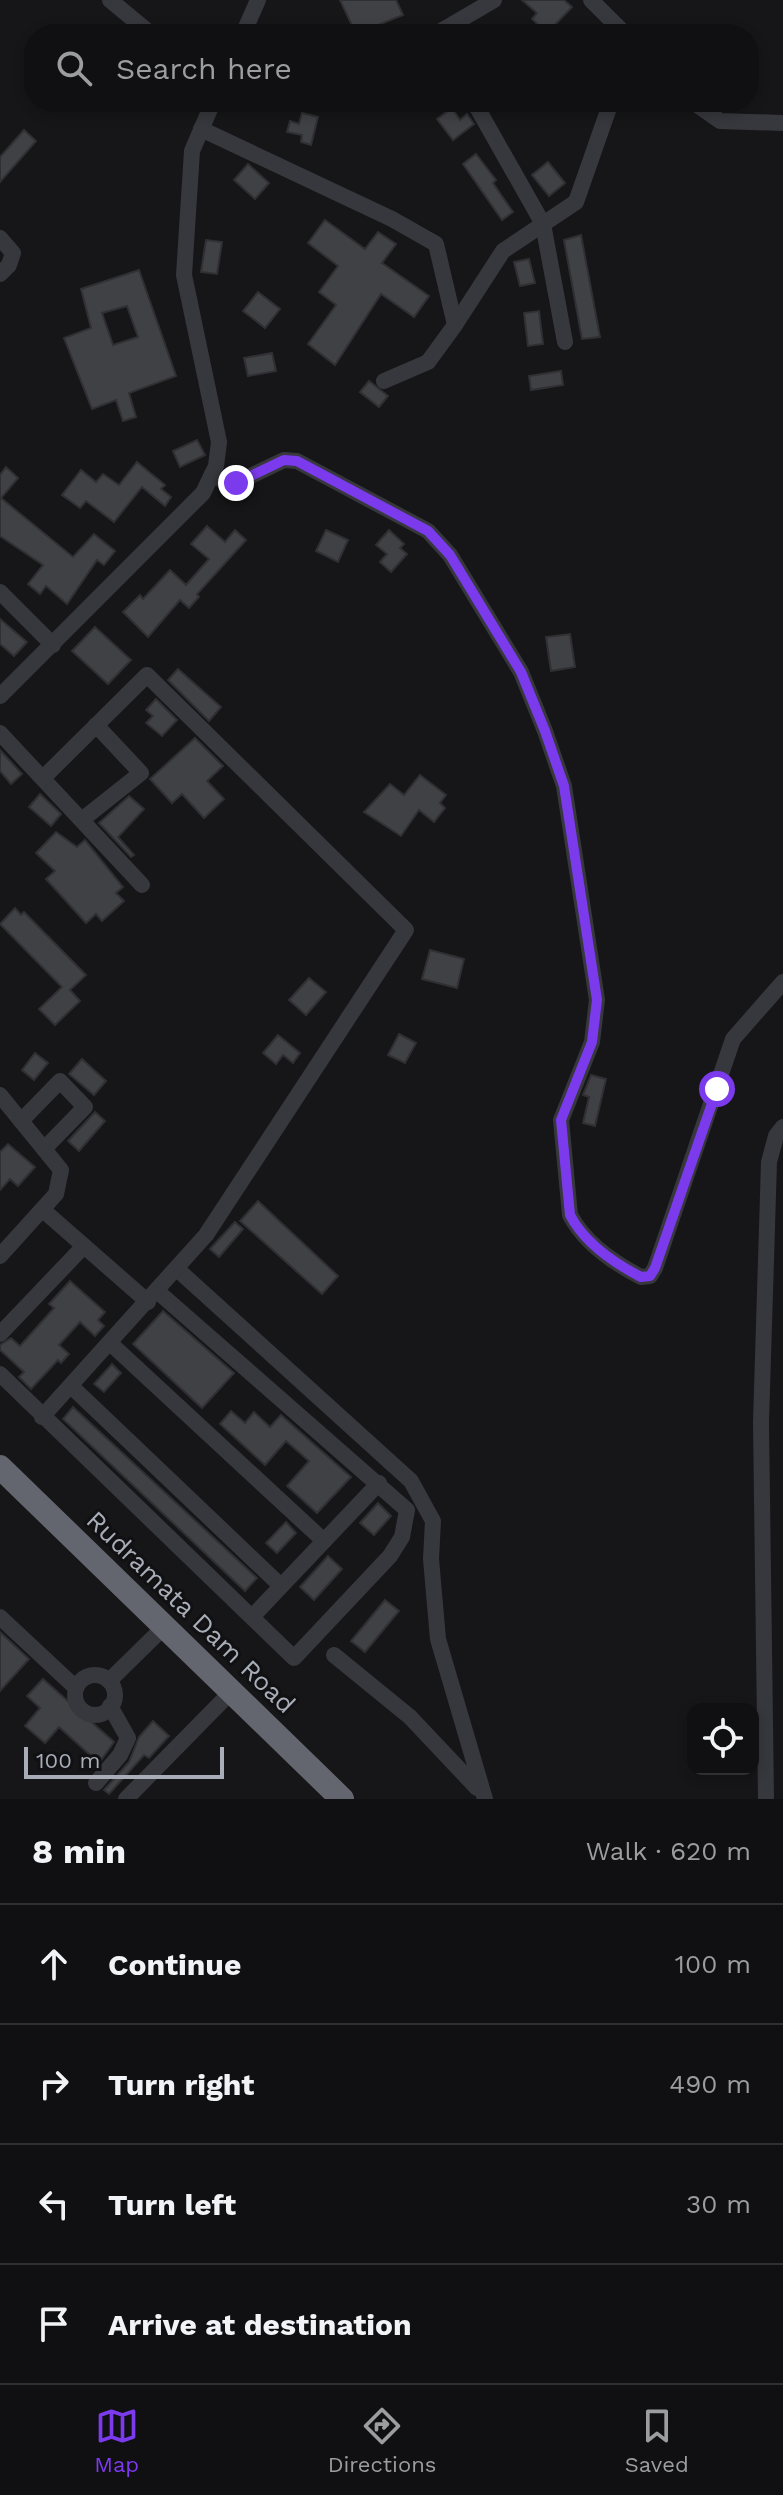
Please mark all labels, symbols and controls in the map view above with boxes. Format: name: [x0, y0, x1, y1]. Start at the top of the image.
search box: [24, 24, 759, 112]
icon: search: [52, 46, 96, 90]
text: Search here: [116, 51, 292, 86]
route end: [218, 465, 254, 501]
route start: [699, 1071, 735, 1107]
street label: Rudramata Dam Road: [81, 1505, 301, 1719]
map controls: [687, 1703, 759, 1775]
button: locate: [687, 1703, 759, 1775]
scale bar: [24, 1743, 224, 1779]
text: 100 m: [36, 1748, 100, 1773]
text: 8 min: [32, 1831, 126, 1871]
text: Walk · 620 m: [586, 1836, 751, 1866]
icon: ahead: [32, 1942, 76, 1986]
text: Continue: [108, 1947, 241, 1982]
text: 100 m: [675, 1949, 751, 1979]
icon: right: [32, 2062, 76, 2106]
text: Turn right: [108, 2067, 254, 2102]
text: 490 m: [669, 2069, 751, 2099]
icon: left: [32, 2182, 76, 2226]
text: Turn left: [108, 2187, 236, 2222]
text: 30 m: [686, 2189, 751, 2219]
icon: arrive: [32, 2302, 76, 2346]
text: Arrive at destination: [108, 2307, 412, 2342]
tab: Map: [94, 2404, 139, 2477]
tab: Directions: [328, 2404, 436, 2477]
tab: Saved: [625, 2404, 689, 2477]

